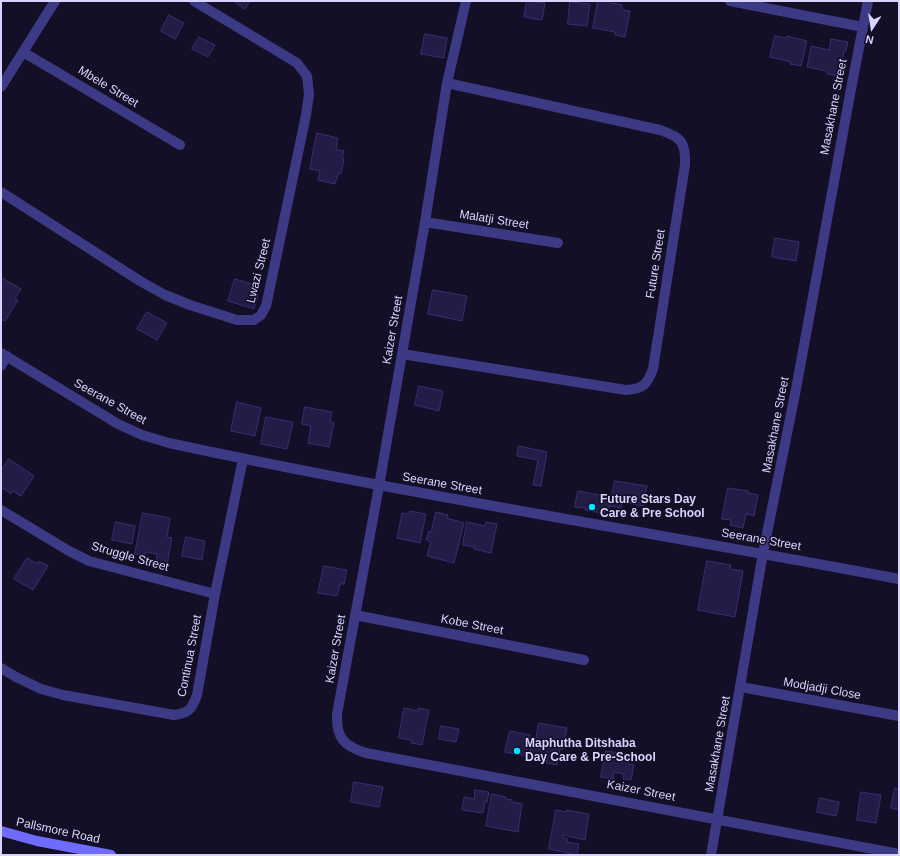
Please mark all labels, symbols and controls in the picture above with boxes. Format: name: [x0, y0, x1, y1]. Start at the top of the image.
north arrow: [852, 8, 892, 48]
text: N: [864, 33, 875, 46]
street label: Masakhane Street: [818, 58, 850, 156]
street label: Mbele Street: [75, 63, 141, 111]
street label: Malatji Street: [458, 207, 530, 233]
street label: Future Street: [643, 228, 669, 300]
street label: Lwazi Street: [244, 237, 274, 305]
street label: Kaizer Street: [380, 295, 406, 365]
street label: Seerane Street: [71, 376, 149, 428]
street label: Masakhane Street: [760, 376, 792, 474]
street label: Seerane Street: [401, 470, 483, 498]
place label: Future Stars Day Care & Pre School: [600, 493, 705, 521]
marker: Future Stars Day Care & Pre School: [587, 502, 597, 512]
street label: Seerane Street: [720, 526, 802, 554]
street label: Struggle Street: [90, 539, 170, 575]
street label: Kobe Street: [440, 612, 504, 638]
street label: Continua Street: [175, 614, 205, 698]
street label: Kaizer Street: [323, 614, 349, 684]
street label: Modjadji Close: [782, 675, 862, 703]
street label: Masakhane Street: [702, 695, 734, 793]
place label: Maphutha Ditshaba Day Care & Pre-School: [525, 737, 656, 765]
marker: Maphutha Ditshaba Day Care & Pre-School: [512, 746, 522, 756]
street label: Kaizer Street: [606, 777, 676, 805]
street label: Pallsmore Road: [15, 815, 101, 847]

